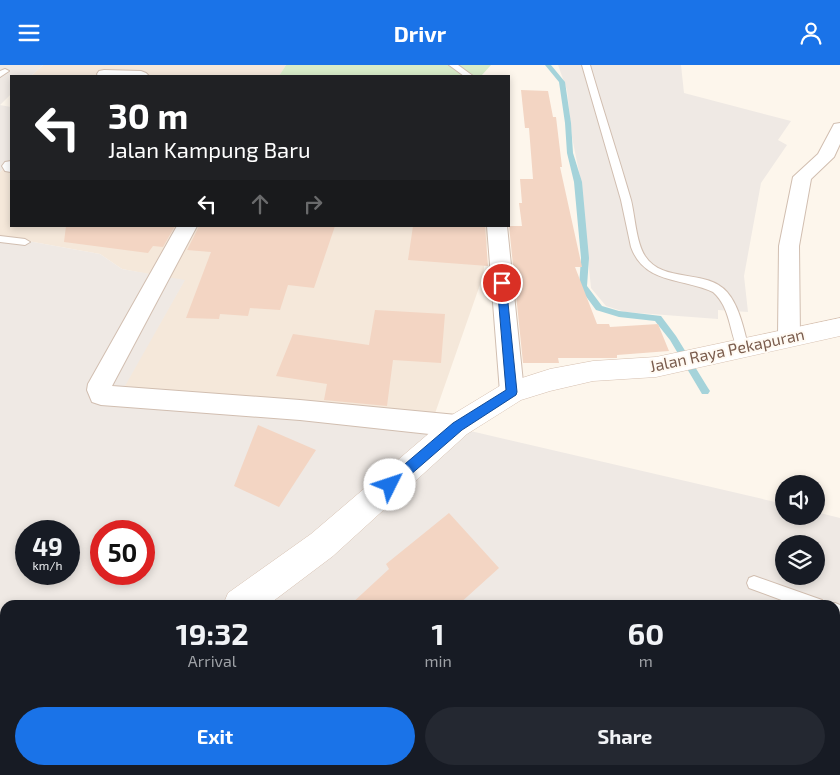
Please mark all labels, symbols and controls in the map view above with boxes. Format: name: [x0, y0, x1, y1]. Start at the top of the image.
icon: menu: [15, 19, 43, 47]
icon: person: [797, 19, 825, 47]
text: Drivr: [394, 20, 446, 46]
text: 30 m: [108, 94, 188, 136]
icon: left: [25, 95, 90, 160]
text: Jalan Kampung Baru: [108, 136, 311, 162]
icon: left: [193, 190, 221, 218]
icon: ahead: [246, 190, 274, 218]
icon: right: [299, 190, 327, 218]
pin: [481, 262, 523, 304]
icon: arrive: [488, 269, 516, 297]
street label: Jalan Raya Pekapuran: [648, 324, 806, 375]
position arrow: [363, 458, 415, 510]
map controls: [775, 475, 825, 585]
button: sound: [775, 475, 825, 525]
speed limit sign: 50: [90, 520, 155, 585]
text: 49: [32, 531, 63, 561]
button: layers: [775, 535, 825, 585]
text: km/h: [33, 558, 62, 572]
text: 19:32: [176, 615, 249, 651]
text: 1: [432, 615, 445, 651]
text: 60: [628, 615, 664, 651]
text: Arrival: [188, 651, 237, 670]
text: min: [424, 651, 452, 670]
text: m: [639, 651, 653, 670]
button: Exit: [15, 707, 415, 765]
button: Share: [425, 707, 825, 765]

